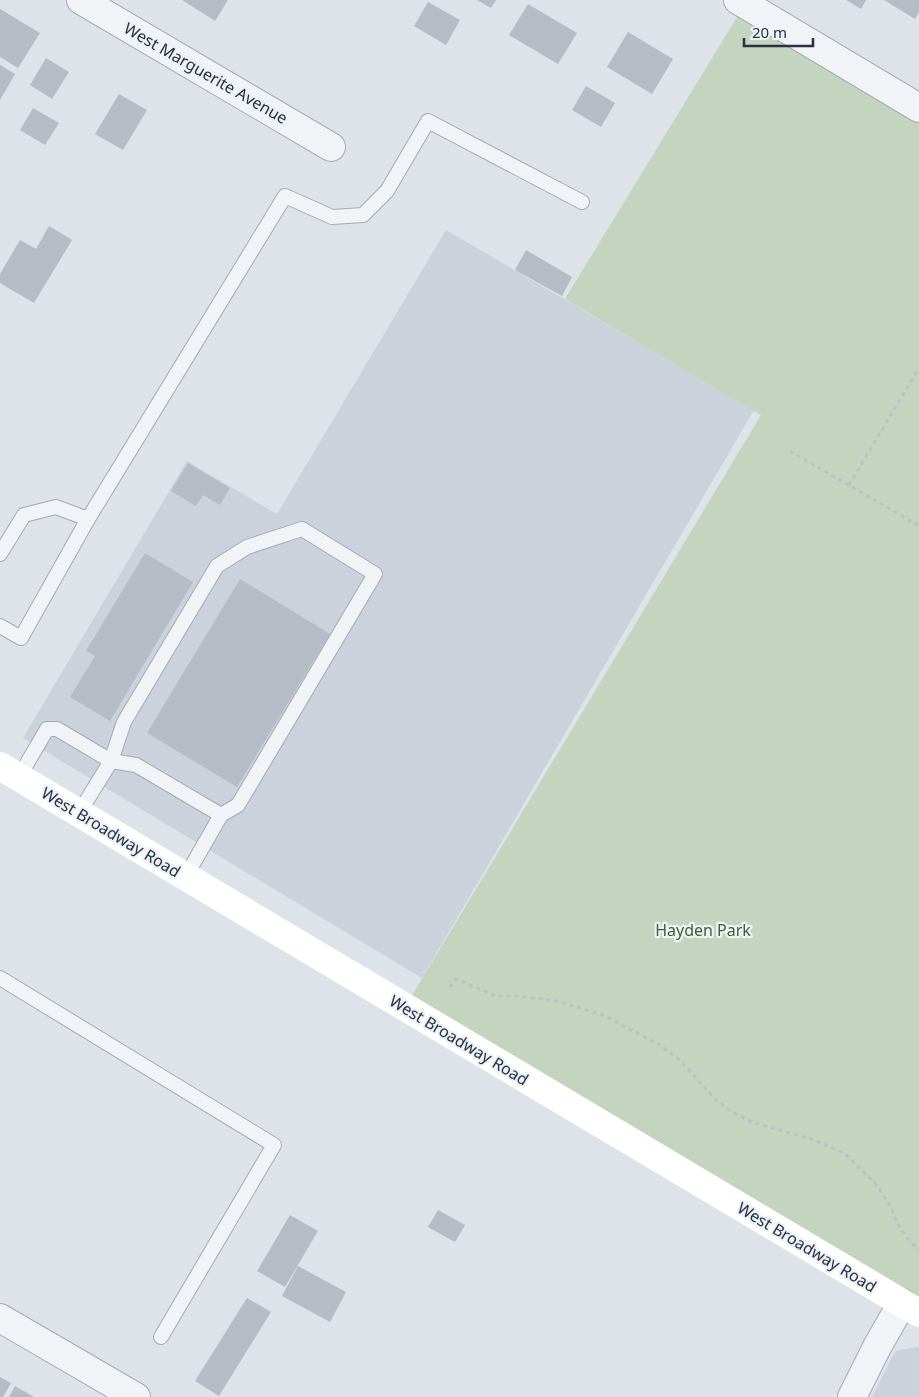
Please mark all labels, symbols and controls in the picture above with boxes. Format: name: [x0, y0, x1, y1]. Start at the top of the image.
scale bar: [744, 15, 813, 47]
street label: West Marguerite Avenue: [120, 17, 292, 129]
text: 20 m: [752, 22, 787, 42]
street label: West Broadway Road: [37, 782, 185, 882]
park label: Hayden Park: [655, 919, 751, 941]
street label: West Broadway Road: [385, 990, 533, 1090]
street label: West Broadway Road: [733, 1197, 881, 1297]

